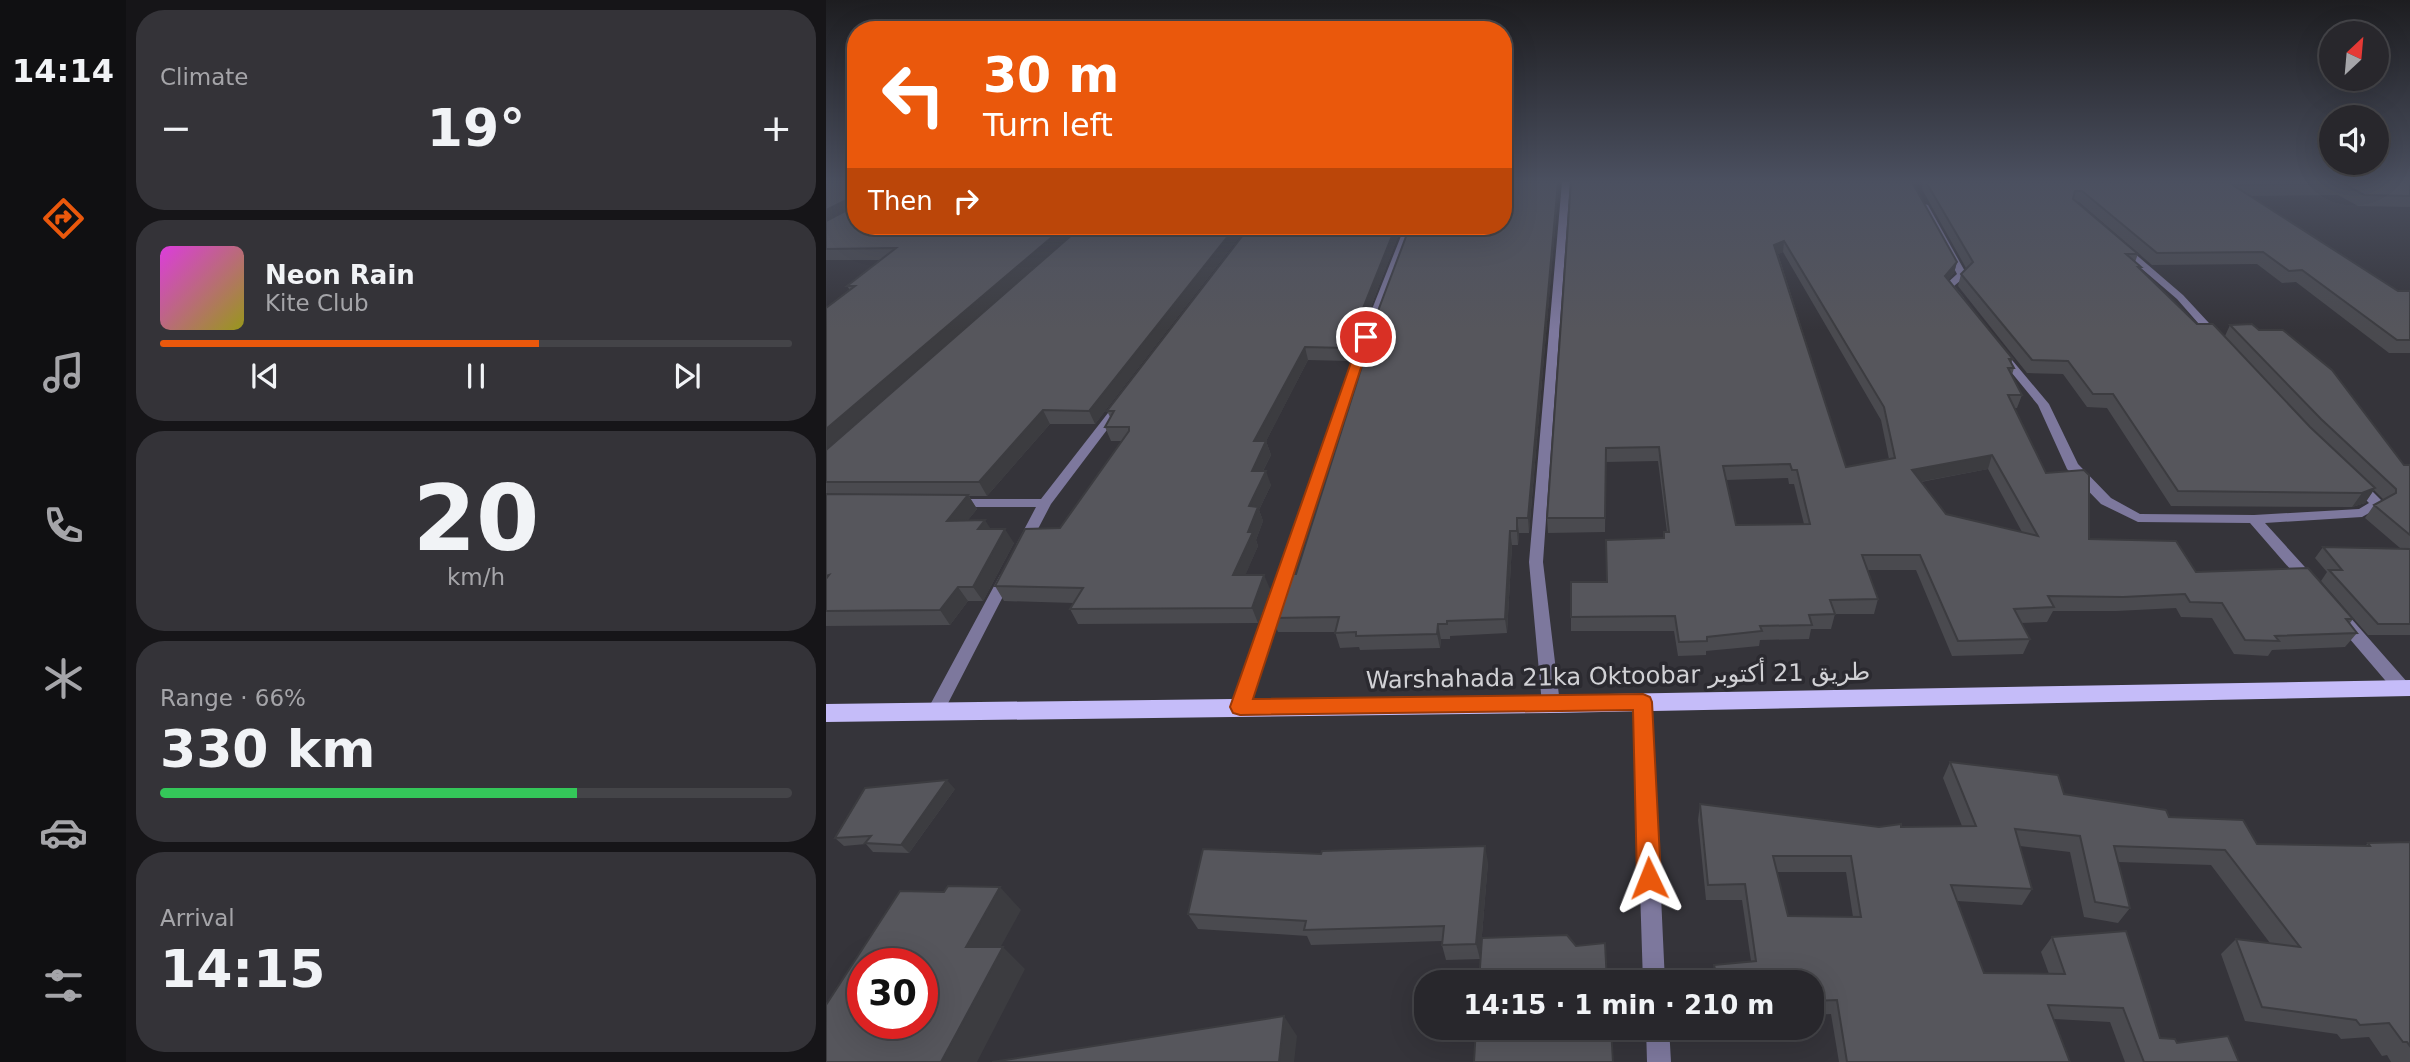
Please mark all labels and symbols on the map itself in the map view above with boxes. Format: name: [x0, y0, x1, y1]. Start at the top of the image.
north arrow: [2319, 21, 2389, 91]
pin: [1336, 307, 1396, 367]
street label: Warshahada 21ka Oktoobar طريق 21 أكتوبر: [1365, 656, 1870, 694]
position arrow: [1612, 841, 1686, 915]
speed limit sign: 30: [847, 948, 938, 1039]

